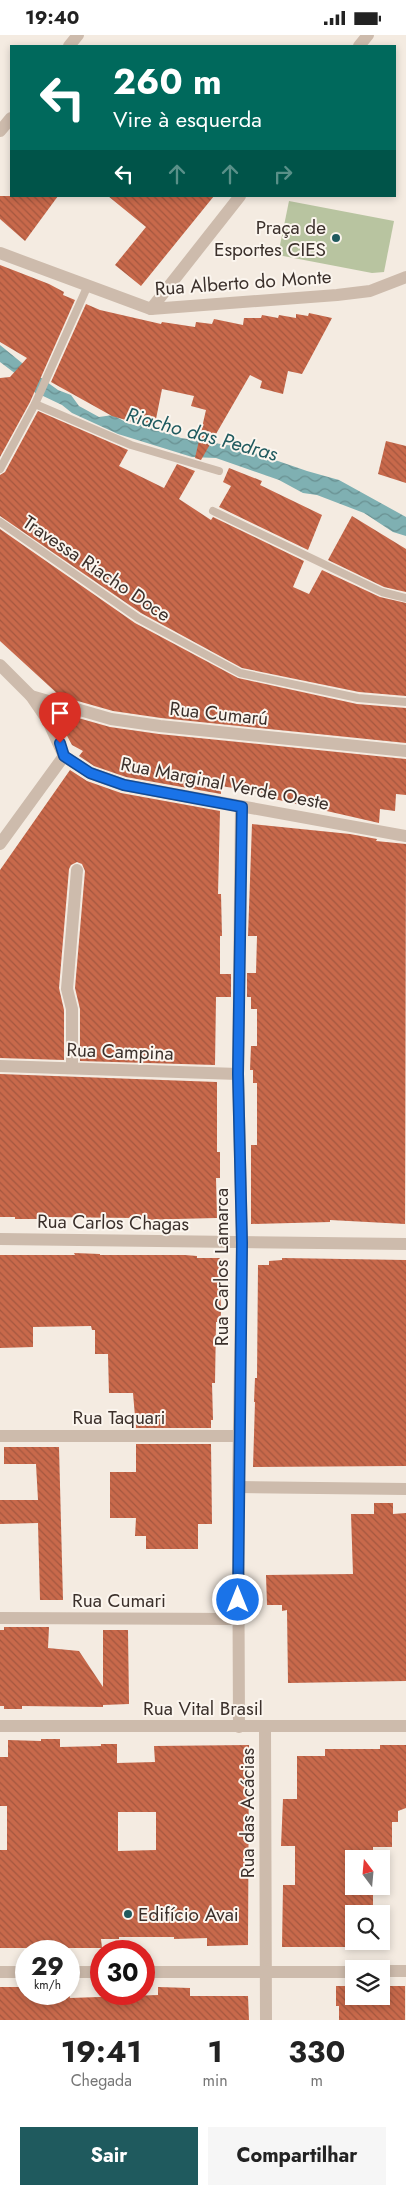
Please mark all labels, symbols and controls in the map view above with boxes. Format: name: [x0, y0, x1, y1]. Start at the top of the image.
text: 19:40: [25, 4, 79, 31]
text: 260 m: [113, 57, 222, 107]
icon: left: [30, 65, 95, 130]
text: Vire à esquerda: [113, 103, 262, 135]
icon: left: [110, 160, 138, 188]
icon: ahead: [163, 160, 191, 188]
icon: ahead: [216, 160, 244, 188]
icon: right: [269, 160, 297, 188]
place label: Praça de Esportes CIES: [214, 214, 326, 263]
marker: Praça de Esportes CIES: [330, 232, 342, 244]
street label: Rua Alberto do Monte: [154, 263, 333, 302]
water label: Riacho das Pedras: [123, 400, 281, 469]
street label: Travessa Riacho Doce: [17, 509, 176, 628]
pin: [39, 692, 81, 743]
street label: Rua Cumarú: [168, 695, 270, 732]
icon: arrive: [46, 699, 74, 727]
street label: Rua Marginal Verde Oeste: [118, 750, 332, 817]
street label: Rua Campina: [66, 1036, 174, 1067]
street label: Rua Carlos Lamarca: [208, 1188, 235, 1346]
street label: Rua Carlos Chagas: [37, 1208, 190, 1237]
street label: Rua Taquari: [73, 1404, 165, 1431]
position arrow: [211, 1573, 263, 1625]
street label: Rua Cumari: [72, 1587, 166, 1614]
street label: Rua Vital Brasil: [143, 1695, 263, 1722]
street label: Rua das Acácias: [234, 1747, 261, 1878]
north arrow: [345, 1850, 390, 1895]
map controls: [345, 1850, 390, 2005]
place label: Edifício Avai: [138, 1901, 239, 1928]
button: search: [345, 1905, 390, 1950]
marker: Edifício Avai: [122, 1908, 134, 1920]
speed limit sign: 30: [90, 1940, 155, 2005]
text: 29: [31, 1948, 64, 1984]
button: layers: [345, 1960, 390, 2005]
text: km/h: [34, 1976, 61, 1994]
text: 19:41: [61, 2030, 142, 2073]
text: 1: [207, 2030, 223, 2073]
text: 330: [288, 2030, 345, 2073]
text: Chegada: [71, 2069, 132, 2092]
text: min: [203, 2069, 228, 2092]
text: m: [311, 2069, 323, 2092]
button: Sair: [20, 2127, 198, 2185]
button: Compartilhar: [208, 2127, 386, 2185]

